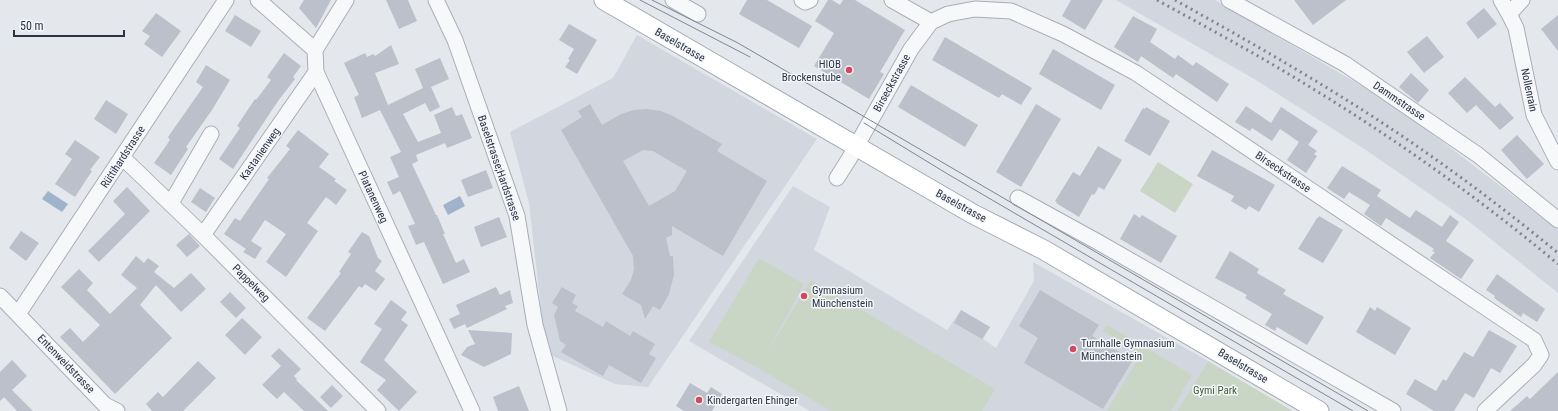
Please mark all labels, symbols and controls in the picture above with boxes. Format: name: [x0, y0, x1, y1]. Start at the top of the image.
scale bar: [14, 12, 124, 38]
text: 50 m: [20, 19, 44, 33]
street label: Baselstrasse: [653, 25, 707, 65]
street label: Birseckstrasse: [871, 52, 913, 114]
place label: HIOB Brockenstube: [782, 58, 841, 84]
marker: HIOB Brockenstube: [844, 65, 854, 75]
street label: Nollenrain: [1518, 67, 1540, 113]
street label: Dammstrasse: [1371, 79, 1427, 123]
street label: Baselstrasse;Hardstrasse: [475, 114, 523, 222]
street label: Rüttihardstrasse: [98, 124, 148, 190]
street label: Kastanienweg: [237, 125, 283, 183]
street label: Birseckstrasse: [1253, 149, 1313, 195]
street label: Platanenweg: [355, 169, 391, 225]
street label: Baselstrasse: [933, 187, 989, 225]
street label: Pappelweg: [230, 262, 272, 304]
place label: Gymnasium Münchenstein: [812, 284, 873, 310]
marker: Gymnasium Münchenstein: [799, 291, 809, 301]
street label: Entenweidstrasse: [35, 332, 97, 396]
place label: Turnhalle Gymnasium Münchenstein: [1081, 337, 1175, 363]
marker: Turnhalle Gymnasium Münchenstein: [1068, 344, 1078, 354]
street label: Baselstrasse: [1216, 346, 1270, 386]
park label: Gymi Park: [1193, 384, 1237, 397]
place label: Kindergarten Ehinger: [707, 394, 799, 407]
marker: Kindergarten Ehinger: [694, 395, 704, 405]

